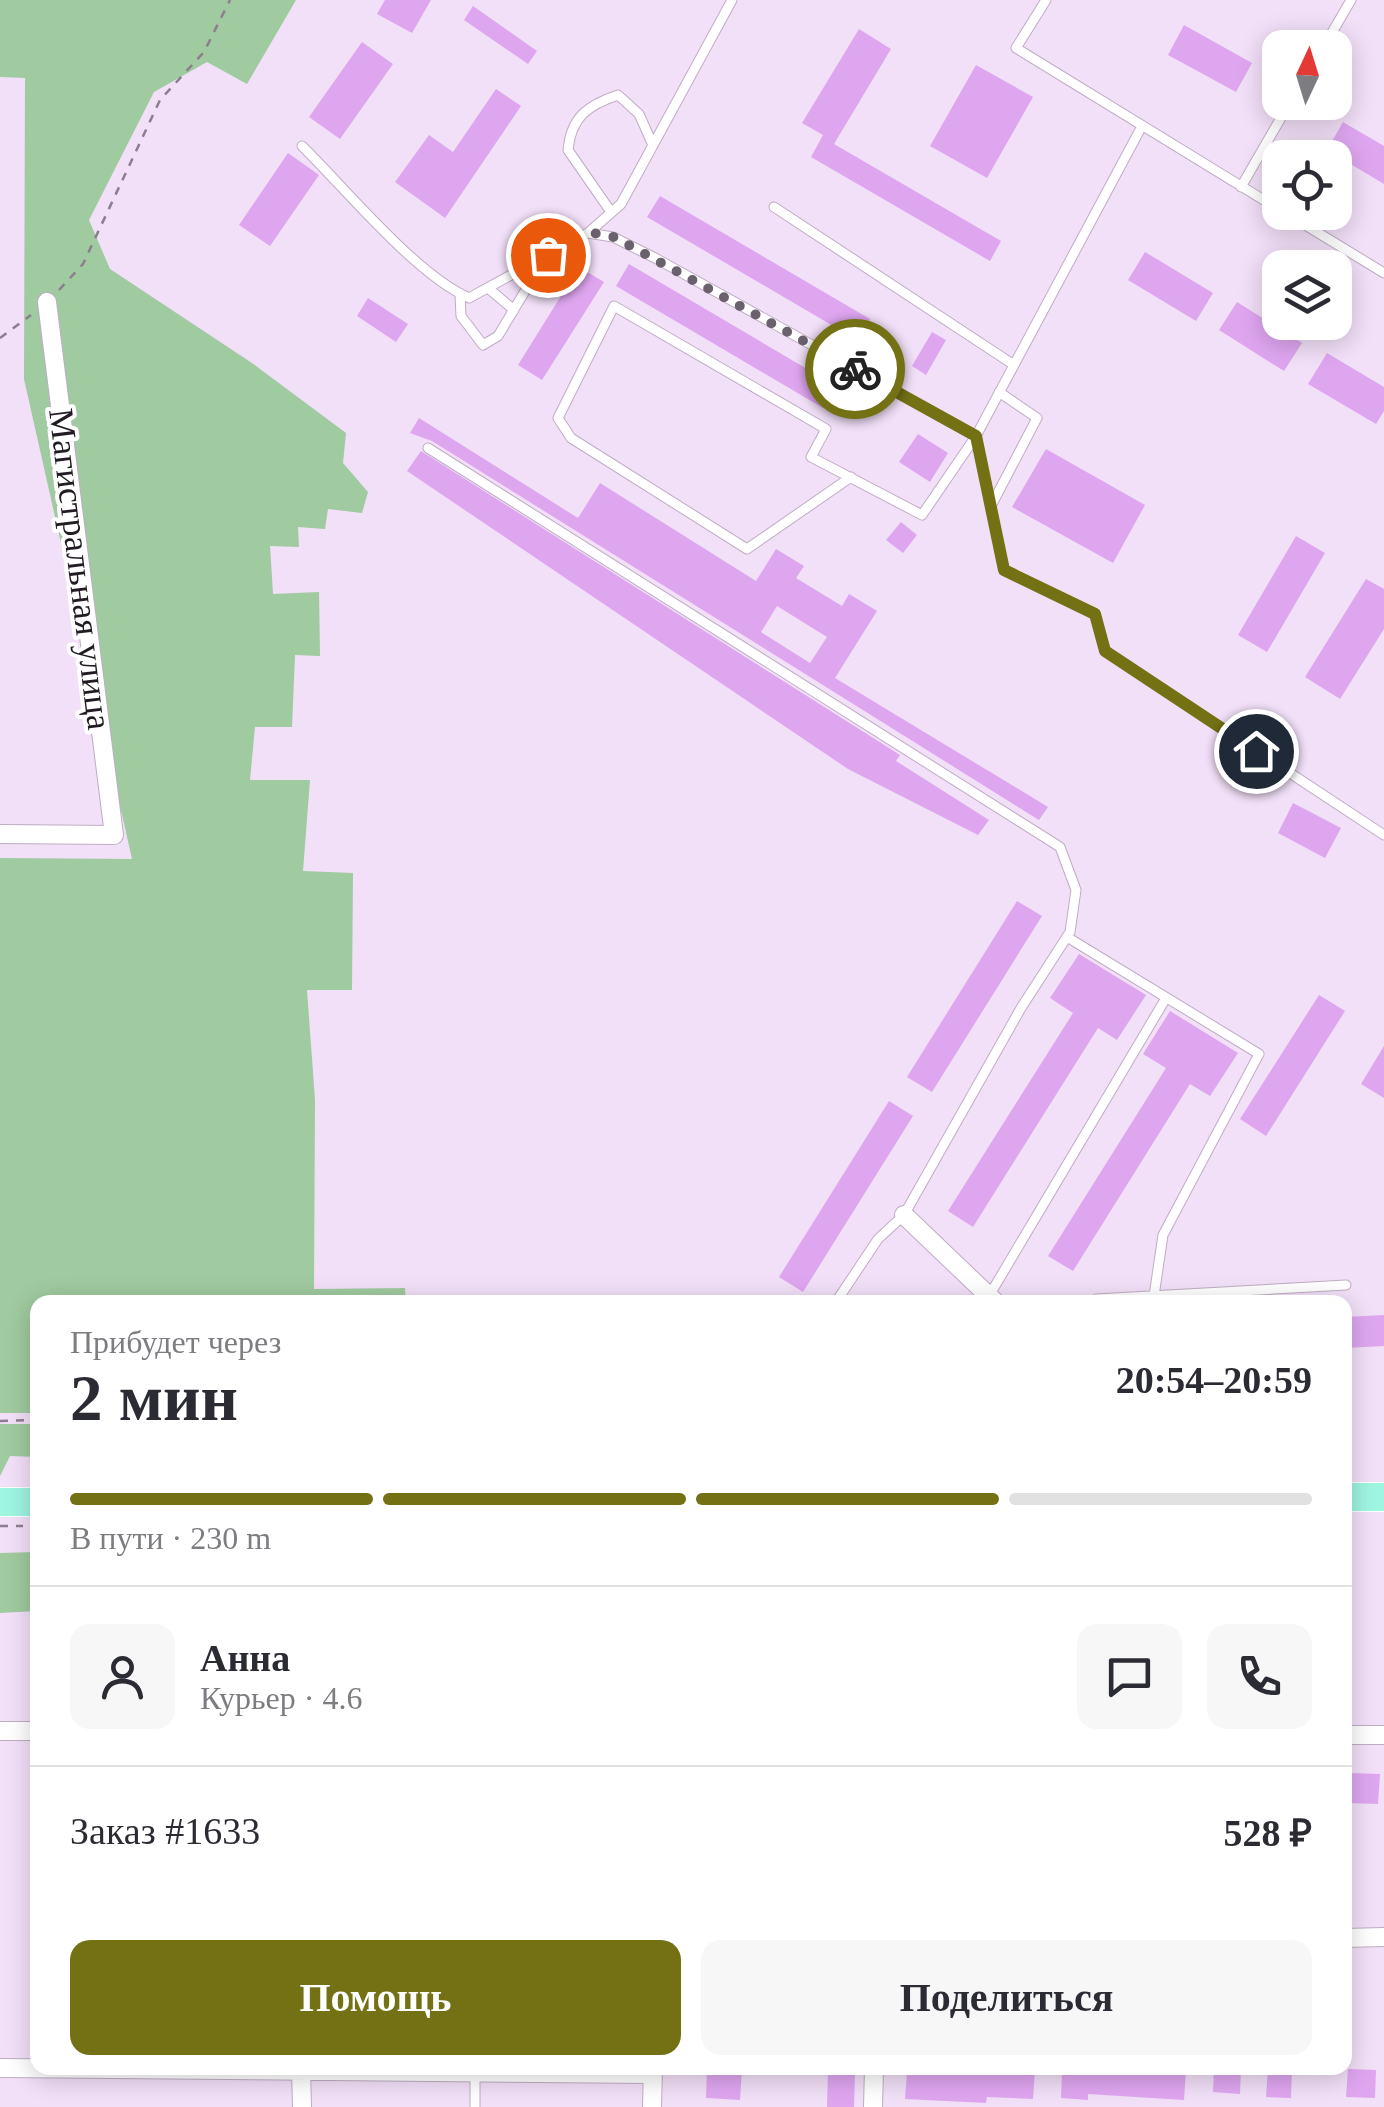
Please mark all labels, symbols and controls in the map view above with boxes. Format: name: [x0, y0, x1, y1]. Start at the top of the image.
north arrow: [1262, 30, 1352, 120]
map controls: [1262, 30, 1352, 340]
button: locate: [1262, 140, 1352, 230]
pin: [506, 213, 591, 298]
icon: bag: [521, 228, 576, 283]
button: layers: [1262, 250, 1352, 340]
courier: [805, 319, 905, 419]
icon: bike: [828, 342, 883, 397]
street label: Магистральная улица: [41, 406, 119, 732]
pin: [1214, 709, 1299, 794]
icon: home: [1229, 724, 1284, 779]
text: Прибудет через: [70, 1324, 281, 1360]
text: 20:54–20:59: [1116, 1359, 1312, 1401]
text: 2 мин: [70, 1362, 238, 1434]
text: В пути · 230 m: [70, 1520, 271, 1556]
button: person: [70, 1624, 175, 1729]
button: chat: [1077, 1624, 1182, 1729]
button: phone: [1207, 1624, 1312, 1729]
text: Анна: [200, 1637, 290, 1679]
text: Курьер · 4.6: [200, 1680, 362, 1716]
text: Заказ #1633: [70, 1810, 260, 1852]
text: 528 ₽: [1223, 1812, 1312, 1854]
button: Помощь: [70, 1940, 681, 2055]
button: Поделиться: [701, 1940, 1312, 2055]

